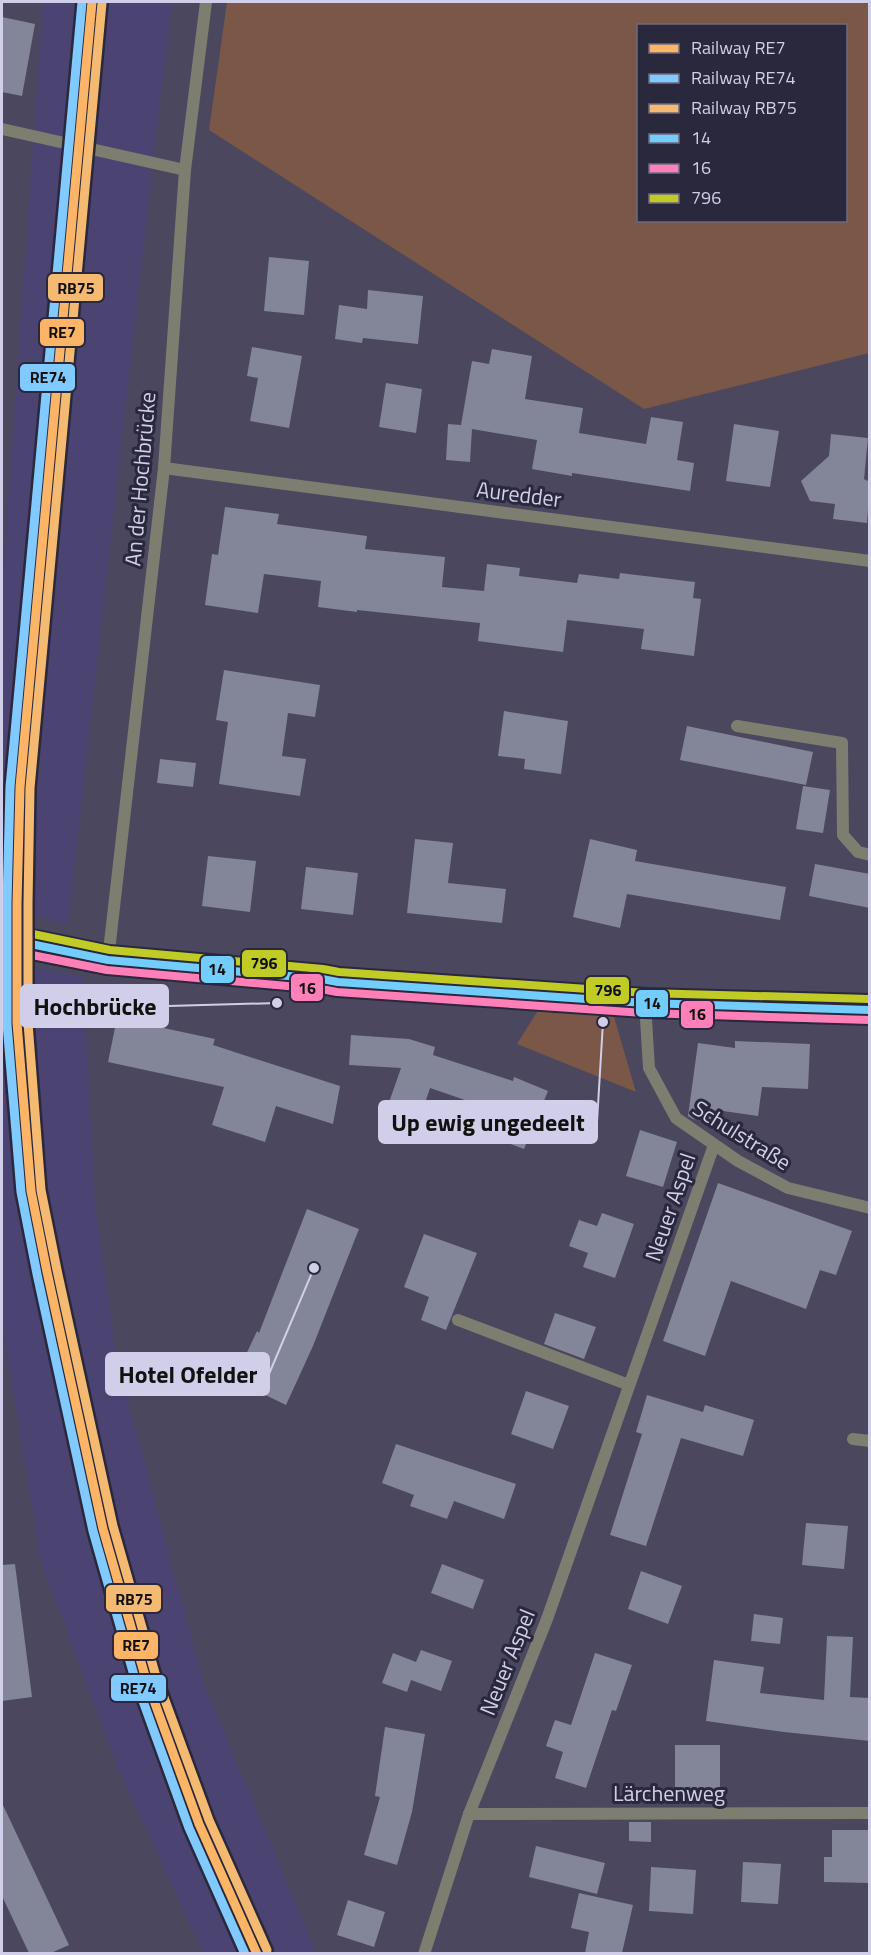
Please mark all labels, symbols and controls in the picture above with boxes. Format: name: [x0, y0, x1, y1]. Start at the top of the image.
legend: [637, 24, 847, 222]
text: Railway RE7: [691, 34, 786, 61]
text: Railway RE74: [691, 64, 796, 91]
text: Railway RB75: [691, 94, 797, 121]
text: 14: [691, 124, 711, 151]
text: 16: [691, 154, 711, 181]
text: 796: [691, 184, 721, 211]
line badge: RB75: [47, 273, 104, 302]
text: RB75: [57, 276, 95, 300]
line badge: RE7: [39, 318, 85, 347]
text: RE7: [48, 320, 76, 344]
line badge: RE74: [19, 363, 76, 392]
text: RE74: [30, 365, 66, 389]
street label: An der Hochbrücke: [115, 391, 165, 567]
street label: Auredder: [475, 472, 564, 516]
line badge: 796: [241, 949, 287, 978]
text: 796: [251, 951, 277, 975]
line badge: 14: [200, 955, 235, 984]
text: 14: [208, 957, 226, 981]
line badge: 16: [290, 973, 324, 1002]
text: 16: [298, 976, 316, 1000]
line badge: 796: [585, 976, 630, 1005]
text: 796: [595, 978, 621, 1002]
callout: Hochbrücke: [21, 985, 168, 1027]
text: Hochbrücke: [33, 988, 157, 1024]
line badge: 14: [635, 989, 669, 1018]
text: 14: [643, 991, 661, 1015]
line badge: 16: [680, 1000, 714, 1029]
text: 16: [688, 1002, 706, 1026]
street label: Schulstraße: [686, 1091, 798, 1179]
callout: Up ewig ungedeelt: [379, 1101, 597, 1143]
text: Up ewig ungedeelt: [391, 1104, 585, 1140]
street label: Neuer Aspel: [636, 1148, 704, 1266]
callout: Hotel Ofelder: [106, 1353, 269, 1395]
text: Hotel Ofelder: [119, 1356, 257, 1392]
line badge: RB75: [105, 1584, 162, 1613]
text: RB75: [115, 1587, 153, 1611]
street label: Neuer Aspel: [470, 1604, 544, 1720]
line badge: RE7: [113, 1631, 159, 1660]
text: RE7: [122, 1633, 150, 1657]
line badge: RE74: [110, 1674, 167, 1702]
text: RE74: [120, 1676, 156, 1700]
street label: Lärchenweg: [613, 1776, 725, 1810]

